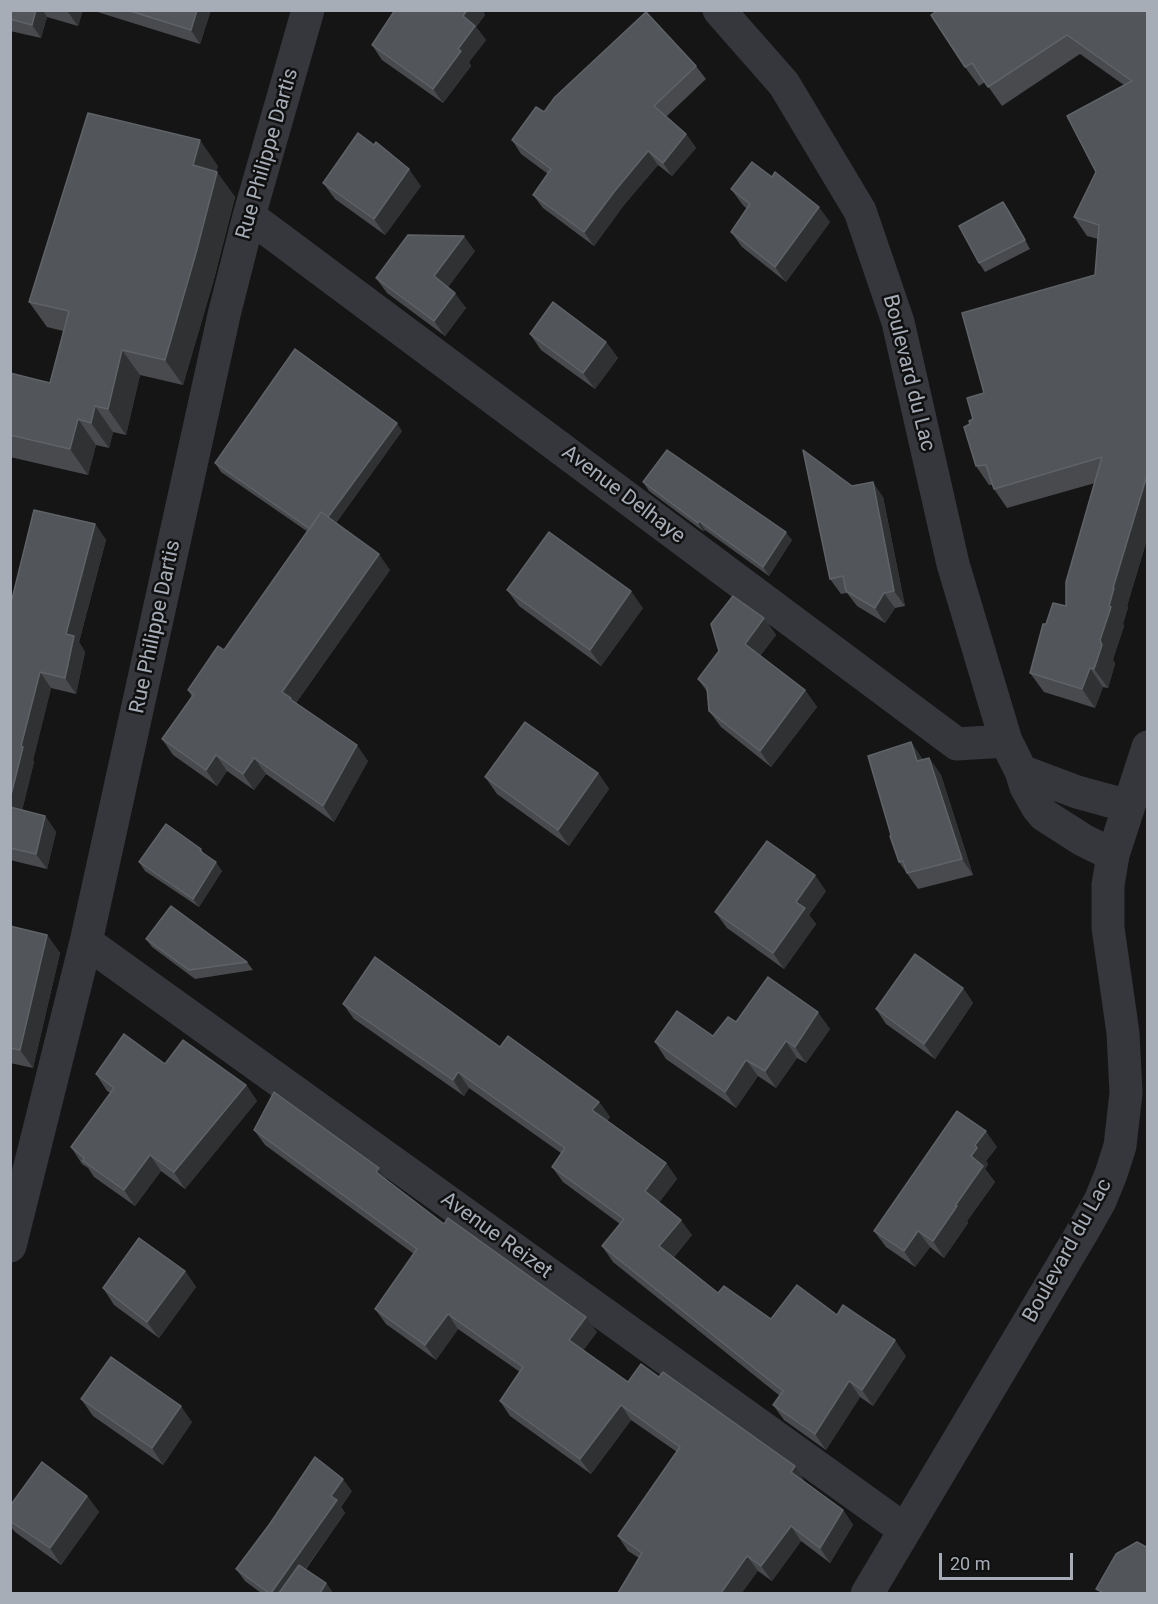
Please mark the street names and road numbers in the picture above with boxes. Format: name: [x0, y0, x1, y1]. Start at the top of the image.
street label: Rue Philippe Dartis: [232, 66, 304, 242]
street label: Boulevard du Lac: [876, 292, 940, 454]
street label: Avenue Delhaye: [556, 441, 690, 549]
street label: Rue Philippe Dartis: [125, 538, 187, 716]
street label: Boulevard du Lac: [1018, 1175, 1118, 1327]
street label: Avenue Reizet: [435, 1187, 557, 1285]

